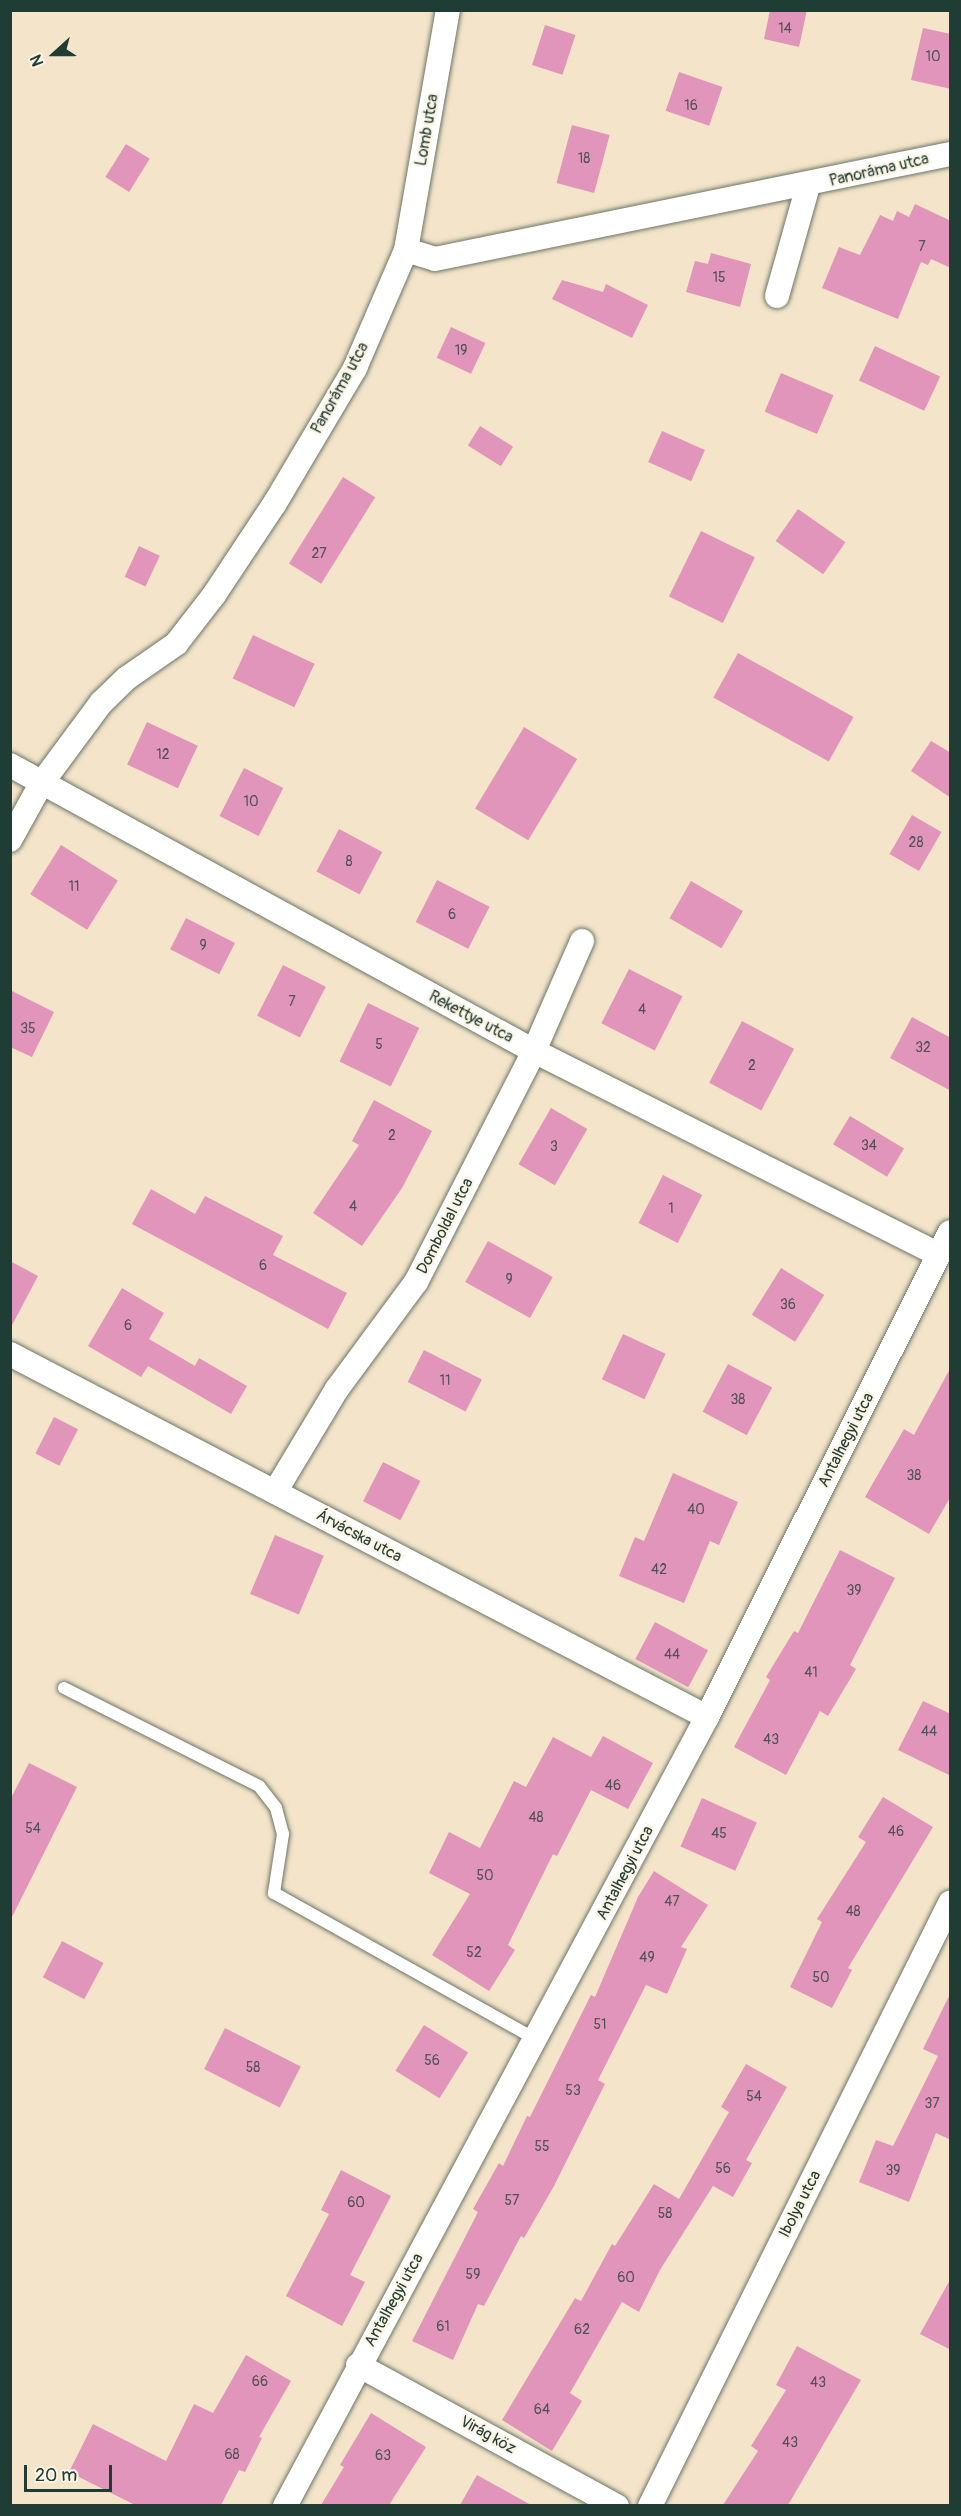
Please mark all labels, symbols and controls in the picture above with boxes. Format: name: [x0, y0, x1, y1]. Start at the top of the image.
house number: 14: [778, 21, 792, 37]
north arrow: [24, 24, 84, 84]
house number: 10: [925, 49, 941, 65]
text: N: [26, 52, 48, 69]
street label: Lomb utca: [411, 93, 443, 167]
house number: 16: [684, 98, 698, 114]
street label: Panoráma utca: [827, 149, 931, 191]
house number: 18: [578, 151, 590, 167]
house number: 7: [918, 239, 926, 255]
house number: 15: [712, 270, 726, 286]
street label: Panoráma utca: [307, 339, 373, 437]
house number: 19: [455, 343, 467, 359]
house number: 27: [311, 546, 327, 562]
house number: 12: [156, 747, 170, 763]
house number: 10: [243, 794, 259, 810]
house number: 28: [909, 835, 923, 851]
house number: 8: [345, 854, 353, 870]
house number: 11: [69, 879, 79, 895]
house number: 6: [448, 907, 456, 923]
house number: 9: [199, 938, 207, 954]
street label: Rekettye utca: [426, 987, 516, 1047]
house number: 7: [288, 994, 296, 1010]
house number: 4: [638, 1002, 646, 1018]
house number: 35: [20, 1021, 36, 1037]
house number: 5: [375, 1037, 383, 1053]
house number: 32: [915, 1040, 931, 1056]
house number: 2: [748, 1058, 756, 1074]
house number: 2: [388, 1128, 396, 1144]
house number: 34: [861, 1138, 877, 1154]
house number: 3: [550, 1139, 558, 1155]
street label: Domboldal utca: [413, 1175, 477, 1277]
house number: 4: [349, 1199, 357, 1215]
house number: 1: [668, 1201, 674, 1217]
house number: 6: [259, 1258, 267, 1274]
house number: 9: [505, 1272, 513, 1288]
house number: 36: [780, 1297, 796, 1313]
house number: 6: [124, 1318, 132, 1334]
house number: 11: [440, 1373, 450, 1389]
street label: Antalhegyi utca: [814, 1389, 878, 1491]
house number: 38: [731, 1392, 745, 1408]
house number: 38: [907, 1468, 921, 1484]
house number: 40: [687, 1502, 705, 1518]
street label: Árvácska utca: [313, 1505, 405, 1567]
house number: 42: [651, 1562, 667, 1578]
house number: 39: [846, 1583, 862, 1599]
house number: 44: [664, 1647, 680, 1663]
house number: 41: [804, 1665, 818, 1681]
house number: 44: [921, 1724, 937, 1740]
house number: 43: [763, 1732, 779, 1748]
house number: 46: [605, 1778, 621, 1794]
house number: 48: [528, 1810, 544, 1826]
house number: 54: [25, 1821, 41, 1837]
street label: Antalhegyi utca: [592, 1823, 658, 1923]
house number: 46: [888, 1824, 904, 1840]
house number: 45: [711, 1826, 727, 1842]
house number: 50: [476, 1868, 494, 1884]
house number: 47: [664, 1894, 680, 1910]
house number: 48: [845, 1904, 861, 1920]
house number: 52: [466, 1945, 482, 1961]
house number: 49: [639, 1950, 655, 1966]
house number: 50: [812, 1970, 830, 1986]
house number: 51: [593, 2017, 607, 2033]
house number: 56: [424, 2053, 440, 2069]
house number: 58: [246, 2060, 260, 2076]
house number: 53: [565, 2083, 581, 2099]
house number: 54: [746, 2089, 762, 2105]
house number: 37: [924, 2096, 940, 2112]
house number: 55: [534, 2139, 550, 2155]
house number: 56: [715, 2161, 731, 2177]
house number: 39: [885, 2163, 901, 2179]
street label: Ibolya utca: [775, 2167, 825, 2241]
house number: 57: [505, 2193, 519, 2209]
house number: 60: [347, 2195, 365, 2211]
house number: 58: [658, 2206, 672, 2222]
street label: Antalhegyi utca: [360, 2250, 428, 2350]
house number: 59: [466, 2267, 480, 2283]
house number: 60: [617, 2270, 635, 2286]
house number: 61: [436, 2319, 450, 2335]
house number: 62: [574, 2322, 590, 2338]
house number: 66: [252, 2374, 268, 2390]
house number: 43: [810, 2375, 826, 2391]
house number: 64: [534, 2402, 550, 2418]
street label: Virág köz: [457, 2412, 519, 2458]
house number: 43: [782, 2435, 798, 2451]
house number: 68: [224, 2447, 240, 2463]
house number: 63: [375, 2448, 391, 2464]
scale bar: [27, 2453, 116, 2491]
text: 20 m: [35, 2464, 77, 2487]

